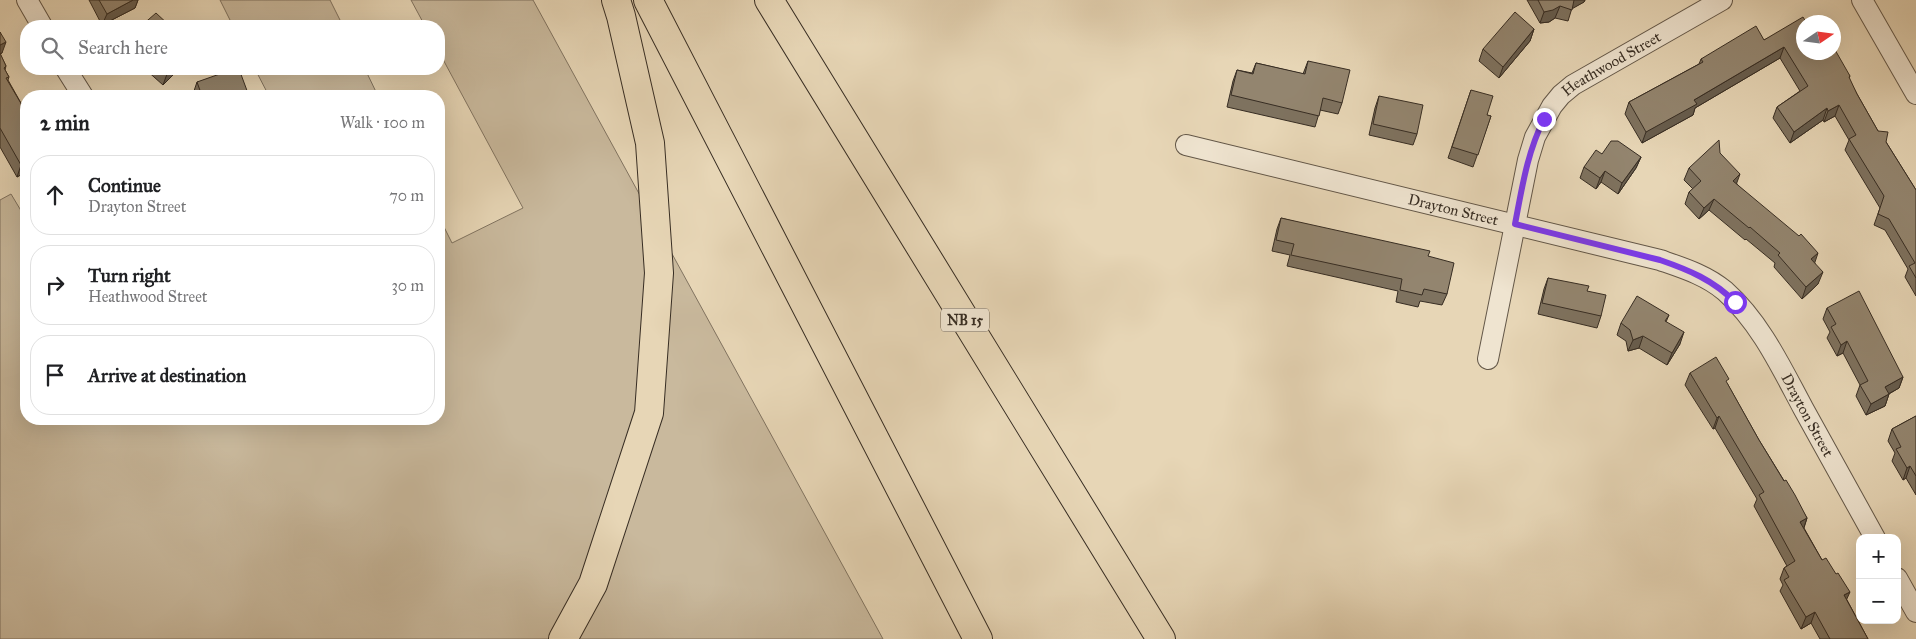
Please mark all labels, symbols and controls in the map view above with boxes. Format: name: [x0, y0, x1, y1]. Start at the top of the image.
north arrow: [1796, 15, 1841, 60]
search box: [20, 20, 445, 75]
street label: Heathwood Street: [1558, 27, 1665, 100]
icon: search: [38, 34, 66, 62]
text: Search here: [78, 36, 168, 59]
route end: [1533, 108, 1556, 131]
text: 2 min: [40, 110, 90, 136]
text: Walk · 100 m: [340, 113, 425, 132]
text: Continue: [88, 174, 161, 197]
icon: ahead: [41, 181, 69, 209]
text: 70 m: [389, 186, 424, 205]
street label: Drayton Street: [1406, 190, 1501, 230]
text: Drayton Street: [88, 197, 186, 216]
text: Turn right: [88, 264, 171, 287]
icon: right: [41, 271, 69, 299]
text: 30 m: [391, 276, 424, 295]
text: Heathwood Street: [88, 287, 207, 306]
route start: [1724, 291, 1747, 314]
road number: NB 15: [941, 308, 989, 332]
icon: arrive: [41, 361, 69, 389]
text: Arrive at destination: [88, 364, 246, 387]
street label: Drayton Street: [1777, 370, 1838, 461]
map controls: [1856, 534, 1901, 624]
button: +: [1856, 534, 1901, 579]
button: −: [1856, 579, 1901, 624]

